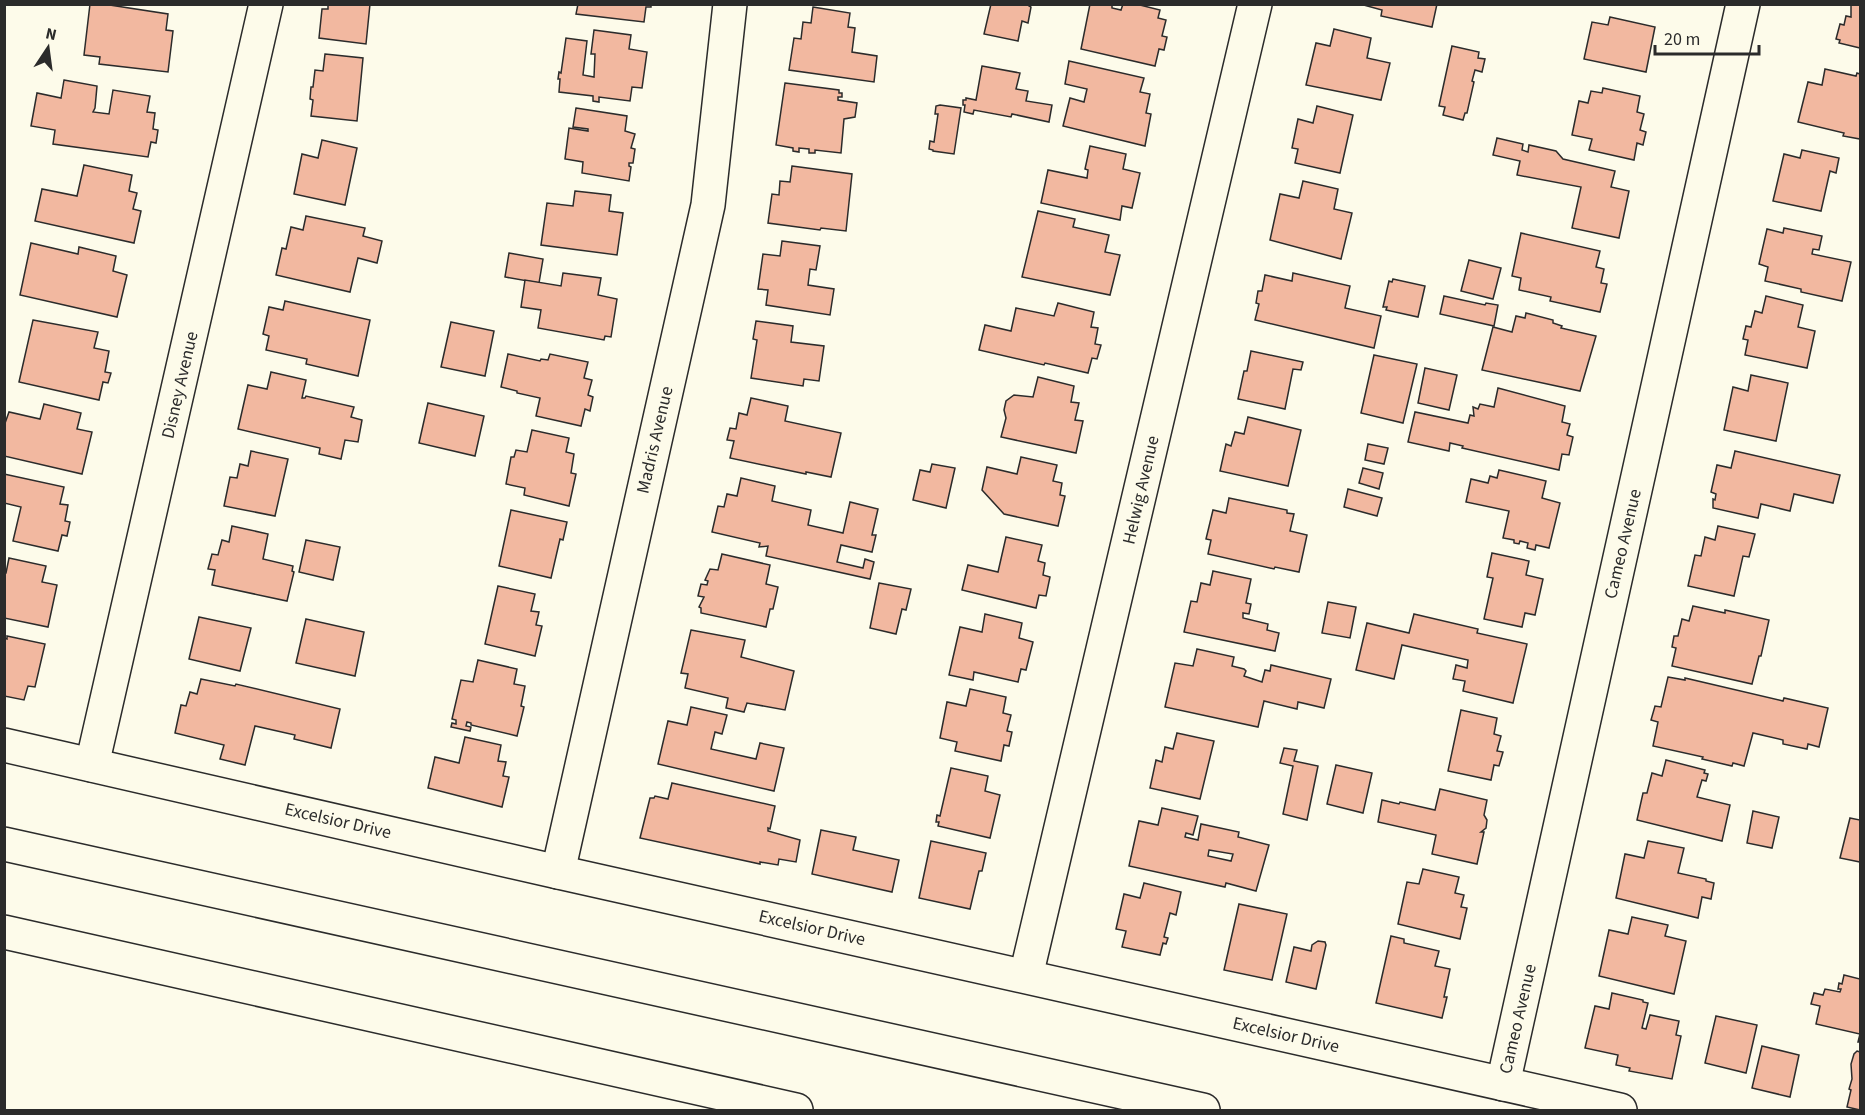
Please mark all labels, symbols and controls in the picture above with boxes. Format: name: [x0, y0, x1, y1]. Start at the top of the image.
north arrow: [18, 18, 78, 78]
scale bar: [1655, 18, 1758, 56]
text: N: [43, 22, 59, 46]
text: 20 m: [1664, 27, 1700, 52]
street label: Disney Avenue: [156, 329, 204, 441]
street label: Madris Avenue: [631, 384, 680, 496]
street label: Helwig Avenue: [1116, 433, 1166, 547]
street label: Cameo Avenue: [1598, 487, 1648, 601]
street label: Excelsior Drive: [282, 797, 394, 845]
street label: Excelsior Drive: [756, 904, 868, 952]
street label: Cameo Avenue: [1493, 962, 1543, 1076]
street label: Excelsior Drive: [1230, 1011, 1342, 1059]

